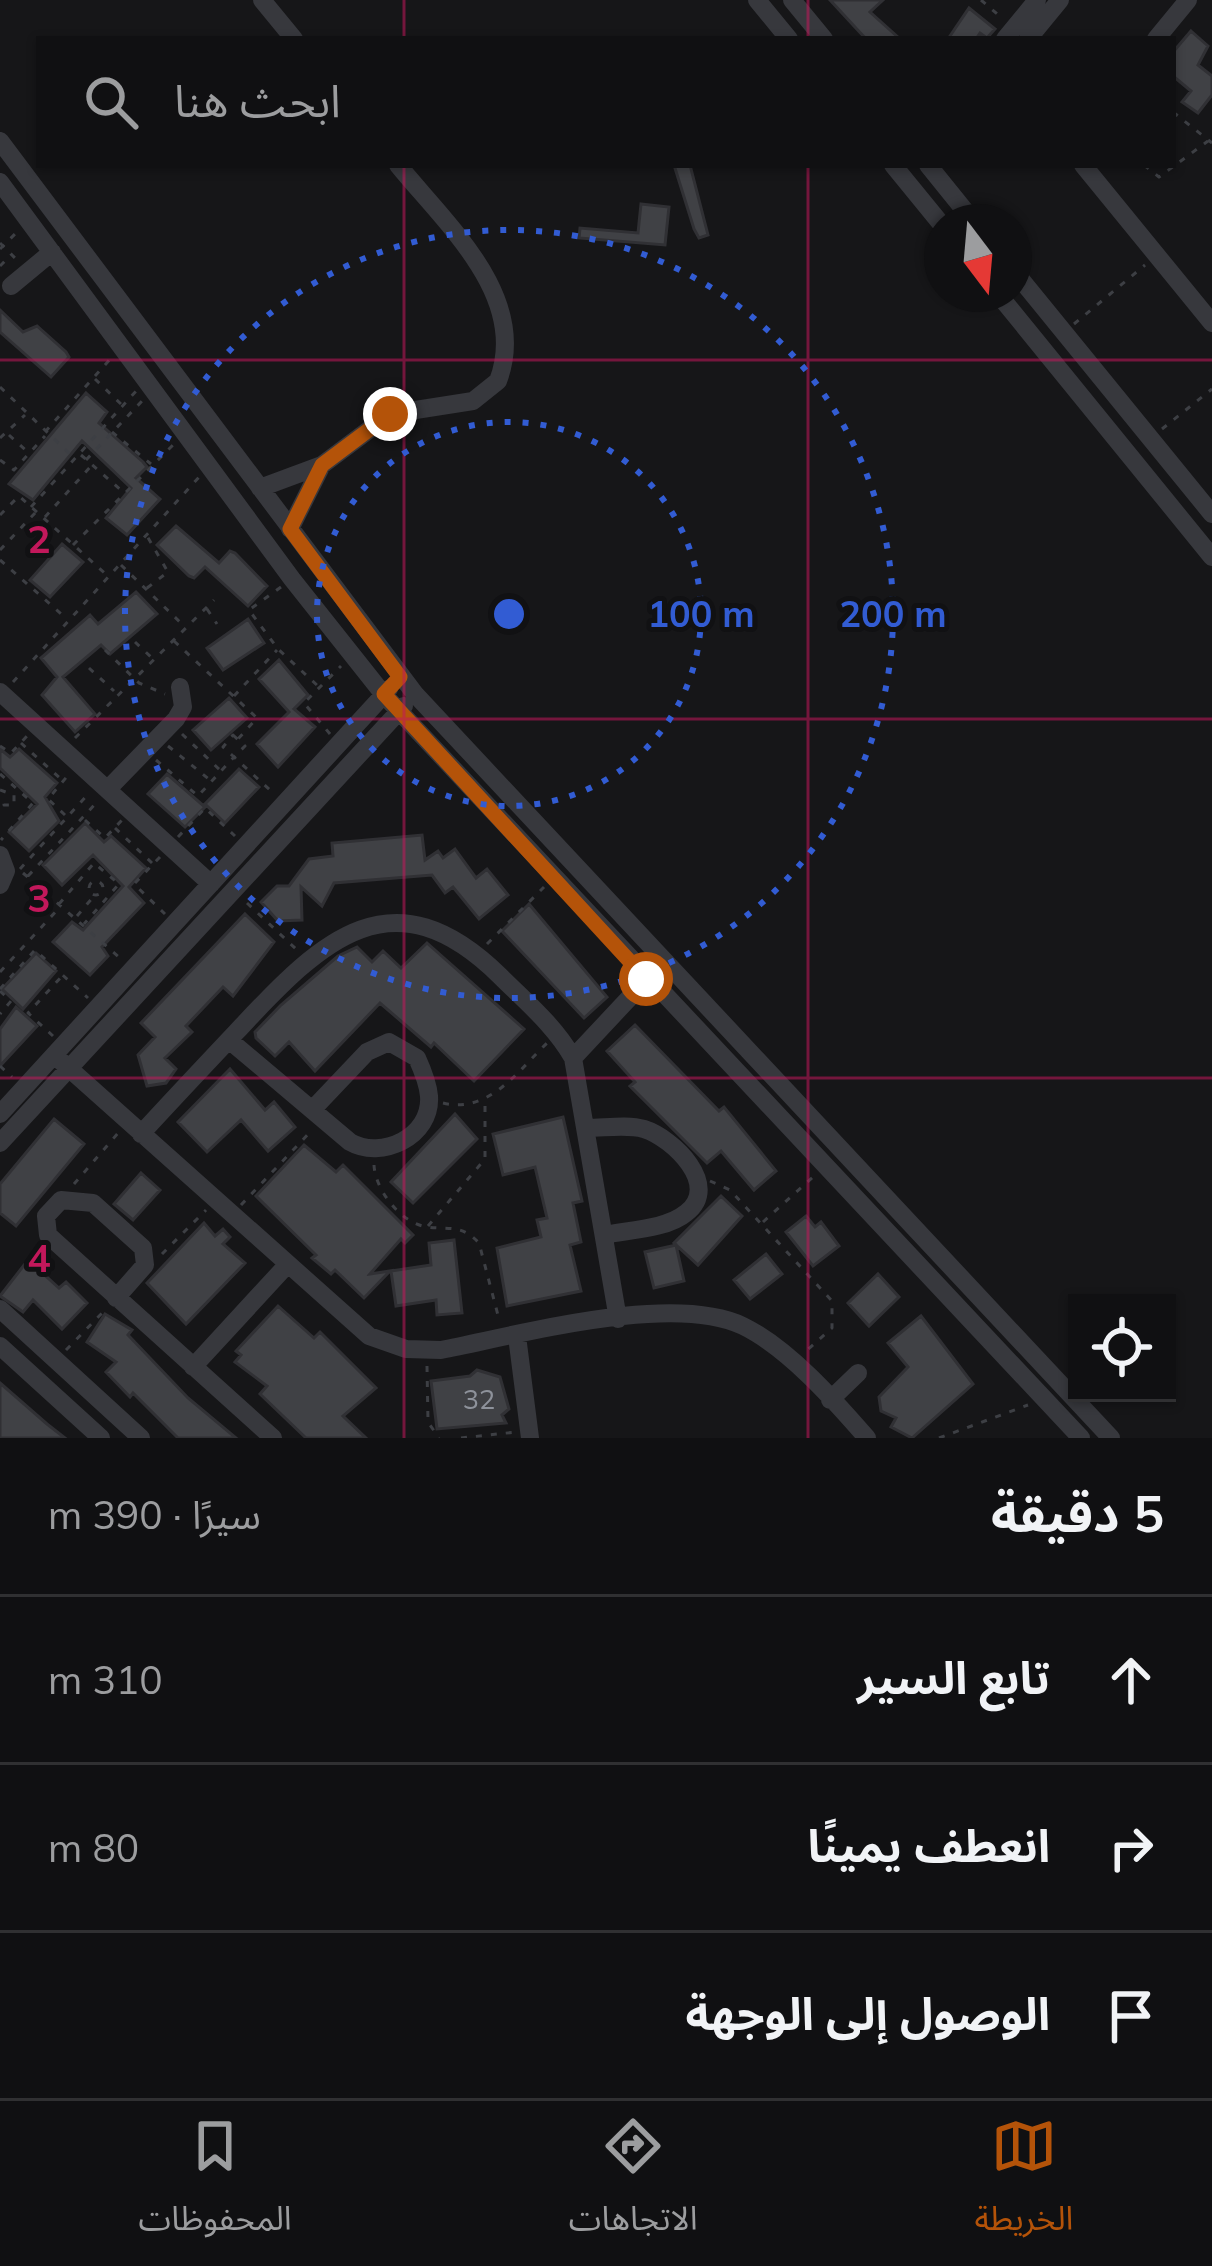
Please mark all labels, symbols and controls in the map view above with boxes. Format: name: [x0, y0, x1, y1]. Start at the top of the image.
search box: [36, 36, 1176, 168]
icon: search: [78, 69, 144, 135]
text: ابحث هنا: [174, 72, 341, 128]
north arrow: [924, 204, 1032, 312]
route end: [363, 387, 417, 441]
text: 2: [27, 514, 51, 563]
text: 100 m: [647, 591, 755, 636]
text: 200 m: [839, 591, 947, 636]
centre of rings: [488, 593, 530, 635]
text: 3: [27, 873, 51, 922]
route start: [619, 952, 673, 1006]
text: 4: [27, 1233, 51, 1282]
map controls: [1068, 1294, 1176, 1402]
button: locate: [1068, 1294, 1176, 1402]
house number: 32: [463, 1382, 495, 1416]
text: 5 دقيقة: [991, 1481, 1164, 1545]
text: سيرًا · 390 m: [48, 1490, 261, 1539]
icon: ahead: [1098, 1647, 1164, 1713]
text: تابع السير: [857, 1649, 1050, 1705]
text: 310 m: [48, 1655, 163, 1704]
icon: right: [1098, 1815, 1164, 1881]
text: انعطف يمينًا: [808, 1817, 1050, 1873]
text: 80 m: [48, 1823, 139, 1872]
icon: arrive: [1098, 1983, 1164, 2049]
text: الوصول إلى الوجهة: [686, 1985, 1050, 2041]
tab: المحفوظات: [139, 2113, 292, 2254]
tab: الاتجاهات: [569, 2113, 698, 2254]
tab: الخريطة: [975, 2113, 1073, 2254]

